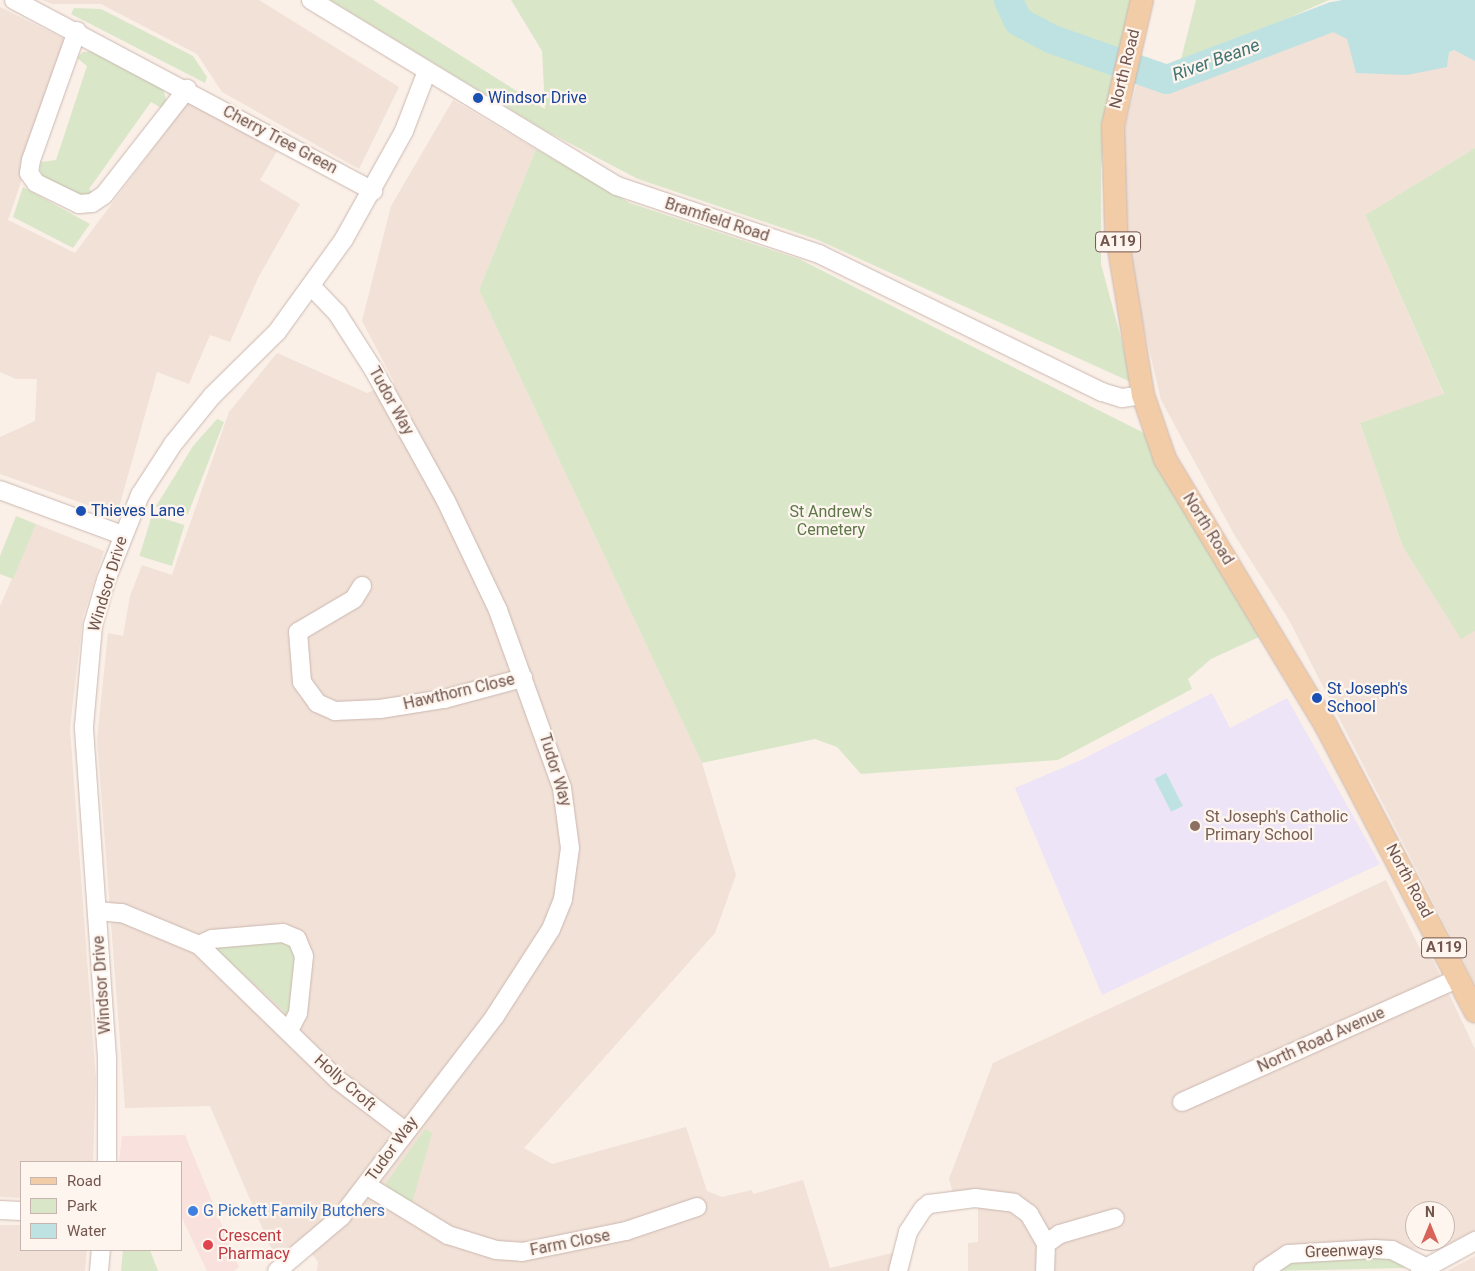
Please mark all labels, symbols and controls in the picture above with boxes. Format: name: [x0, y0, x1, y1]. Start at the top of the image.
street label: North Road: [1106, 27, 1144, 111]
water label: River Beane: [1169, 34, 1263, 86]
place label: Windsor Drive: [488, 88, 587, 108]
marker: Windsor Drive: [472, 92, 484, 104]
street label: Cherry Tree Green: [219, 102, 341, 178]
street label: Bramfield Road: [662, 194, 772, 246]
road number: A119: [1094, 230, 1142, 254]
street label: Tudor Way: [364, 363, 418, 439]
street label: North Road: [1178, 490, 1238, 568]
place label: Thieves Lane: [91, 501, 185, 521]
park label: St Andrew's Cemetery: [789, 502, 873, 540]
marker: Thieves Lane: [75, 505, 87, 517]
street label: Windsor Drive: [84, 534, 132, 634]
street label: Hawthorn Close: [401, 670, 517, 714]
place label: St Joseph's School: [1327, 679, 1408, 717]
marker: St Joseph's School: [1311, 692, 1323, 704]
street label: Tudor Way: [535, 731, 575, 809]
place label: St Joseph's Catholic Primary School: [1205, 807, 1348, 845]
marker: St Joseph's Catholic Primary School: [1189, 820, 1201, 832]
street label: North Road: [1381, 841, 1437, 921]
street label: Windsor Drive: [89, 935, 115, 1035]
road number: A119: [1420, 936, 1468, 960]
street label: North Road Avenue: [1254, 1003, 1388, 1077]
street label: Holly Croft: [310, 1051, 380, 1115]
street label: Tudor Way: [362, 1113, 422, 1185]
legend: [20, 1161, 182, 1251]
text: Road: [67, 1172, 101, 1190]
text: Park: [67, 1197, 97, 1215]
place label: G Pickett Family Butchers: [203, 1201, 385, 1221]
north arrow: [1405, 1201, 1455, 1251]
text: N: [1425, 1204, 1435, 1220]
marker: G Pickett Family Butchers: [187, 1205, 199, 1217]
text: Water: [67, 1222, 106, 1240]
place label: Crescent Pharmacy: [218, 1226, 290, 1264]
street label: Farm Close: [528, 1226, 612, 1260]
marker: Crescent Pharmacy: [202, 1239, 214, 1251]
street label: Greenways: [1304, 1240, 1384, 1262]

